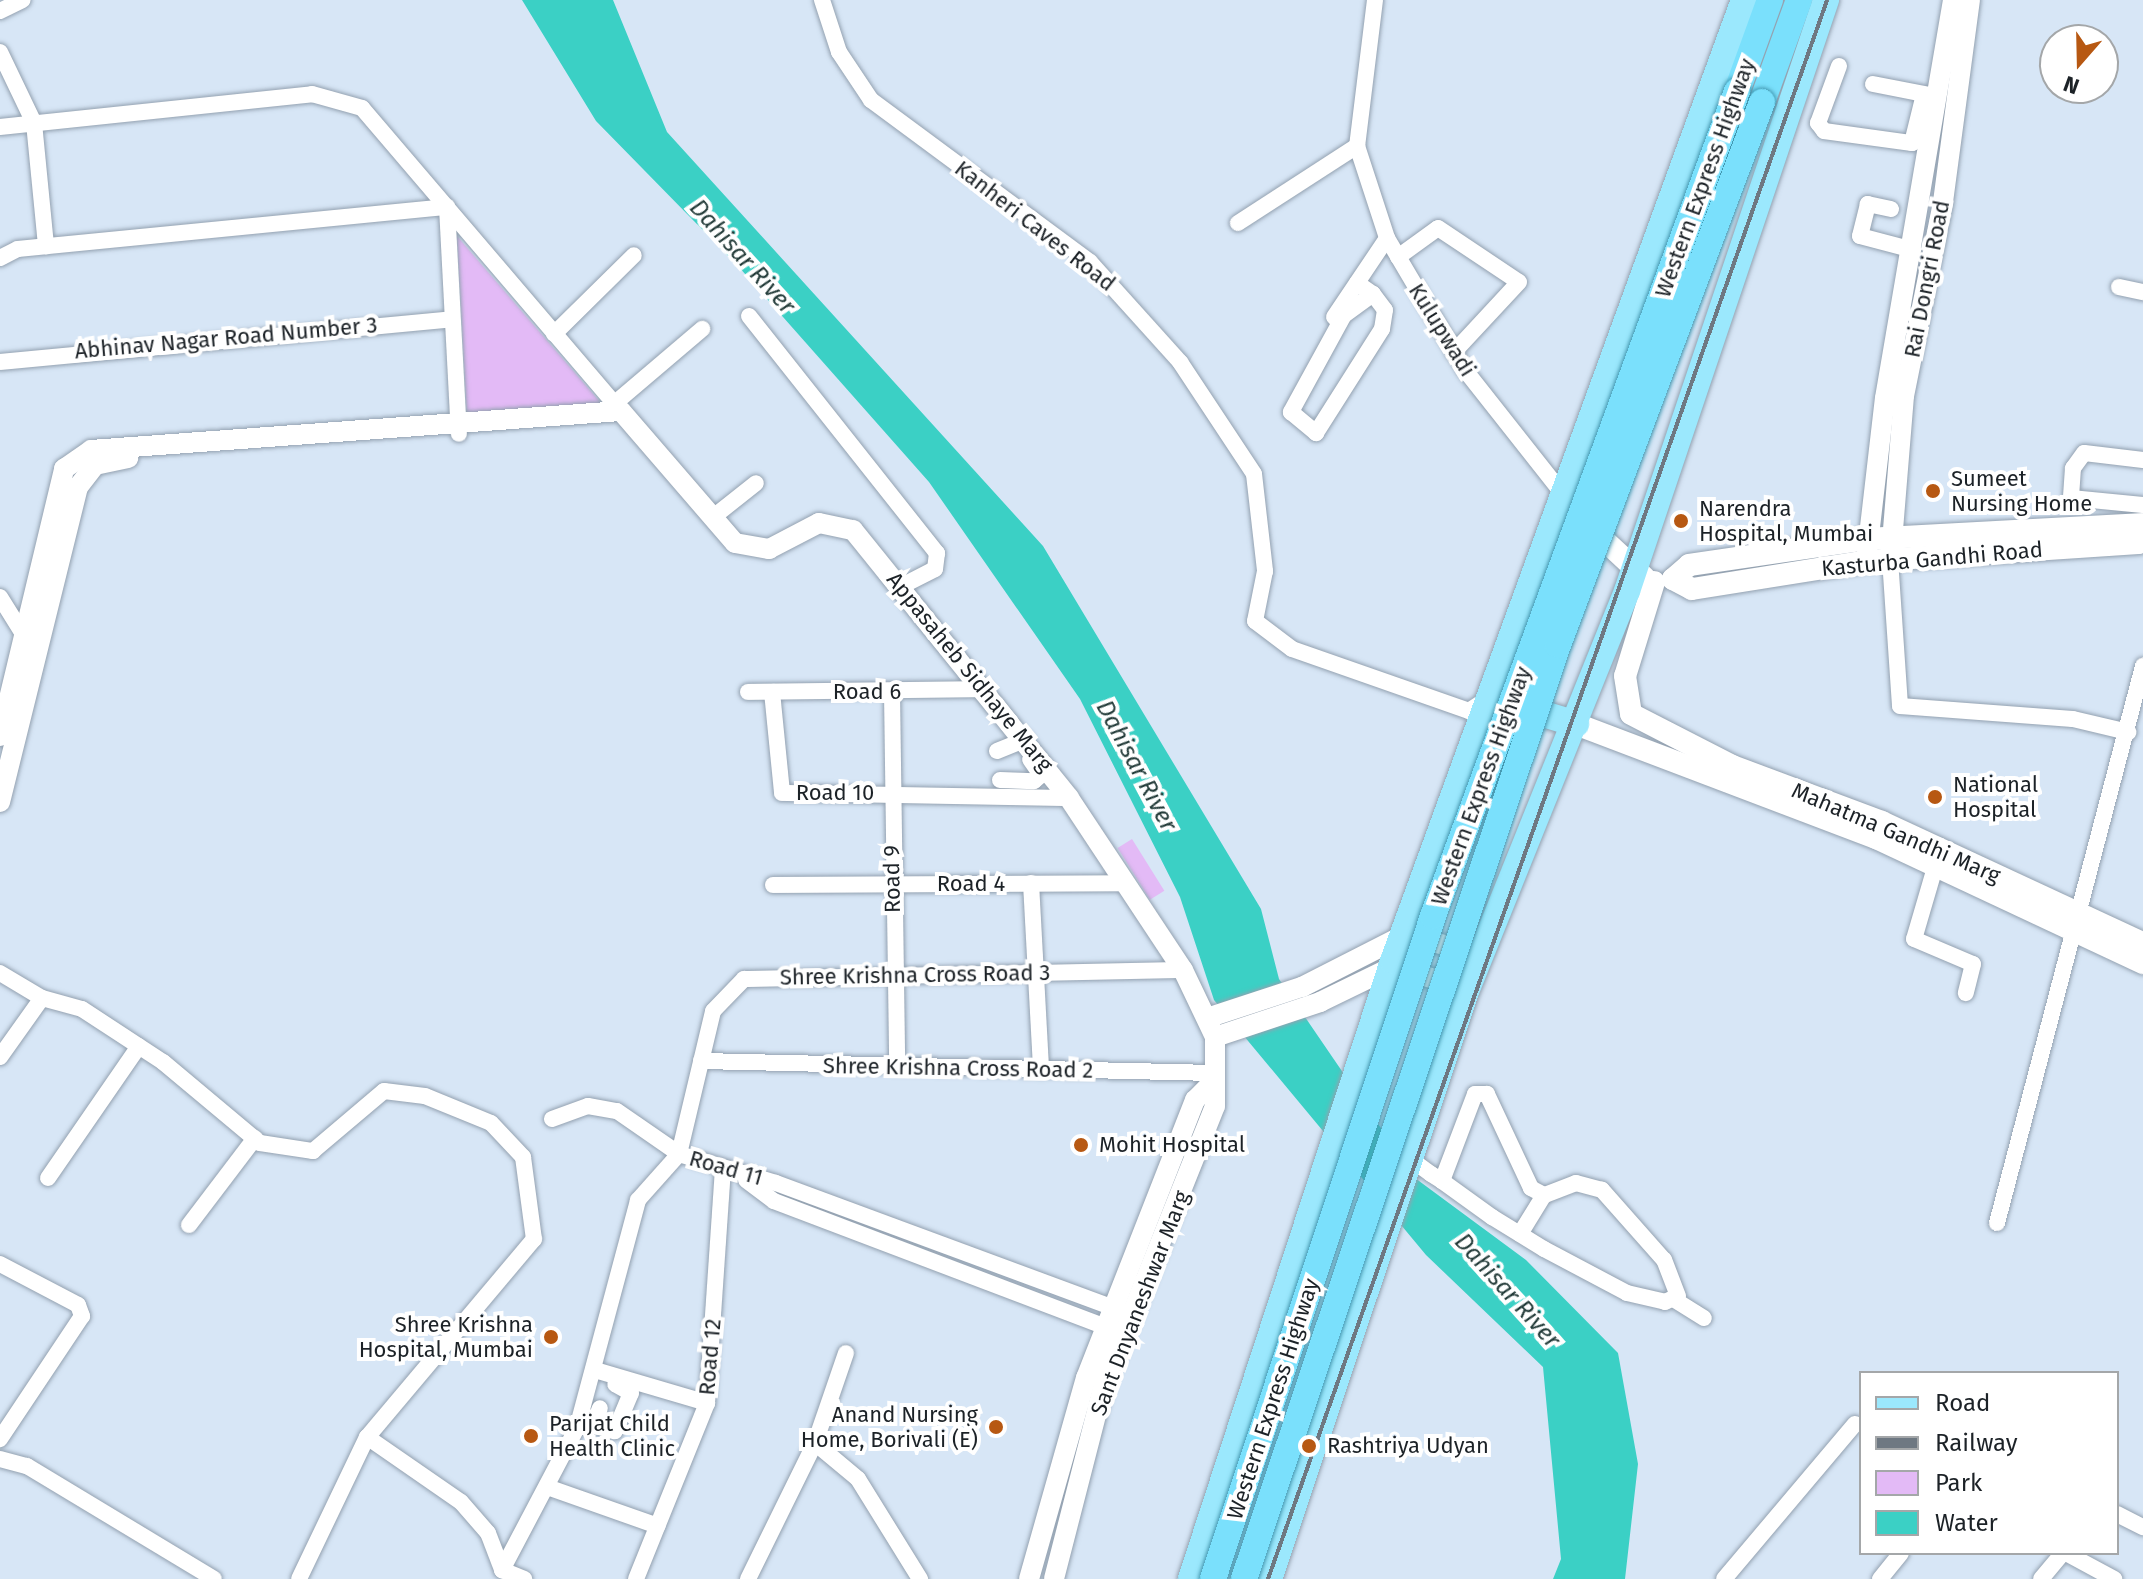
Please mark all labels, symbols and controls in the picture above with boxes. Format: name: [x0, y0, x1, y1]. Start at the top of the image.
north arrow: [2039, 24, 2119, 104]
street label: Western Express Highway: [1650, 55, 1760, 301]
text: N: [2060, 70, 2083, 100]
street label: Kanheri Caves Road: [950, 155, 1120, 297]
water label: Dahisar River: [683, 194, 801, 320]
street label: Rai Dongri Road: [1899, 198, 1955, 360]
street label: Kulupwadi: [1403, 279, 1481, 381]
street label: Abhinav Nagar Road Number 3: [74, 312, 378, 364]
place label: Sumeet Nursing Home: [1951, 465, 2092, 516]
marker: Sumeet Nursing Home: [1922, 480, 1944, 502]
place label: Narendra Hospital, Mumbai: [1699, 495, 1873, 546]
marker: Narendra Hospital, Mumbai: [1670, 510, 1692, 532]
street label: Kasturba Gandhi Road: [1820, 536, 2044, 582]
street label: Appasaheb Sidhaye Marg: [881, 567, 1059, 777]
street label: Western Express Highway: [1426, 663, 1536, 909]
street label: Road 6: [833, 679, 901, 705]
water label: Dahisar River: [1090, 696, 1182, 836]
place label: National Hospital: [1953, 771, 2038, 822]
street label: Mahatma Gandhi Marg: [1788, 777, 2004, 889]
street label: Road 10: [796, 780, 874, 806]
marker: National Hospital: [1924, 786, 1946, 808]
street label: Road 9: [878, 845, 906, 913]
street label: Road 4: [937, 871, 1005, 897]
street label: Shree Krishna Cross Road 3: [780, 959, 1050, 991]
street label: Shree Krishna Cross Road 2: [823, 1052, 1093, 1084]
place label: Mohit Hospital: [1099, 1132, 1245, 1158]
marker: Mohit Hospital: [1070, 1134, 1092, 1156]
street label: Road 11: [686, 1145, 766, 1191]
street label: Sant Dnyaneshwar Marg: [1085, 1187, 1195, 1419]
water label: Dahisar River: [1448, 1228, 1566, 1354]
street label: Western Express Highway: [1222, 1275, 1324, 1523]
place label: Shree Krishna Hospital, Mumbai: [359, 1311, 533, 1362]
street label: Road 12: [693, 1318, 727, 1396]
marker: Shree Krishna Hospital, Mumbai: [540, 1326, 562, 1348]
legend: [1859, 1371, 2119, 1555]
text: Road: [1935, 1389, 1990, 1417]
place label: Anand Nursing Home, Borivali (E): [801, 1401, 978, 1452]
place label: Parijat Child Health Clinic: [549, 1410, 675, 1462]
marker: Anand Nursing Home, Borivali (E): [985, 1416, 1007, 1438]
marker: Parijat Child Health Clinic: [520, 1425, 542, 1447]
text: Railway: [1935, 1429, 2018, 1457]
place label: Rashtriya Udyan: [1327, 1433, 1489, 1459]
marker: Rashtriya Udyan: [1298, 1435, 1320, 1457]
text: Park: [1935, 1469, 1982, 1497]
text: Water: [1935, 1509, 1998, 1537]

